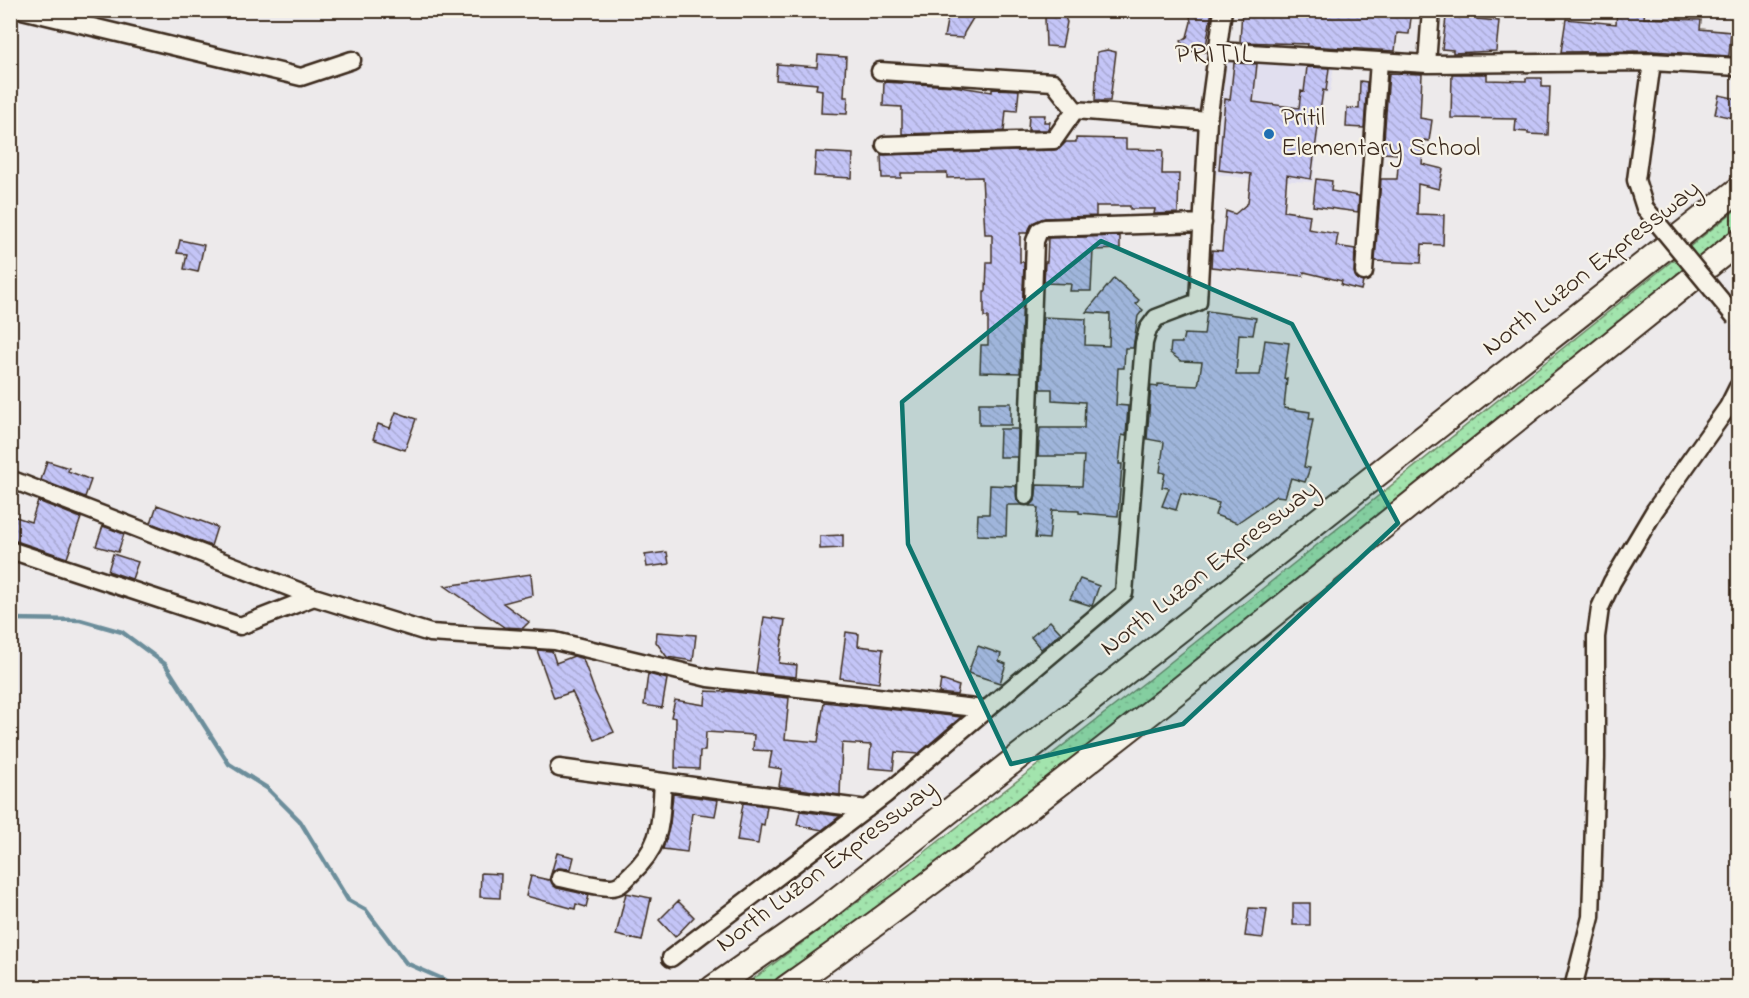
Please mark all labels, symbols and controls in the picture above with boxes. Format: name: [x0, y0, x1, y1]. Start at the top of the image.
district label: PRITIL: [1175, 35, 1253, 76]
place label: Pritil Elementary School: [1281, 100, 1480, 168]
marker: Pritil Elementary School: [1262, 127, 1276, 141]
street label: North Luzon Expressway: [1475, 171, 1709, 367]
street label: North Luzon Expressway: [1093, 471, 1327, 667]
street label: North Luzon Expressway: [708, 771, 946, 963]

